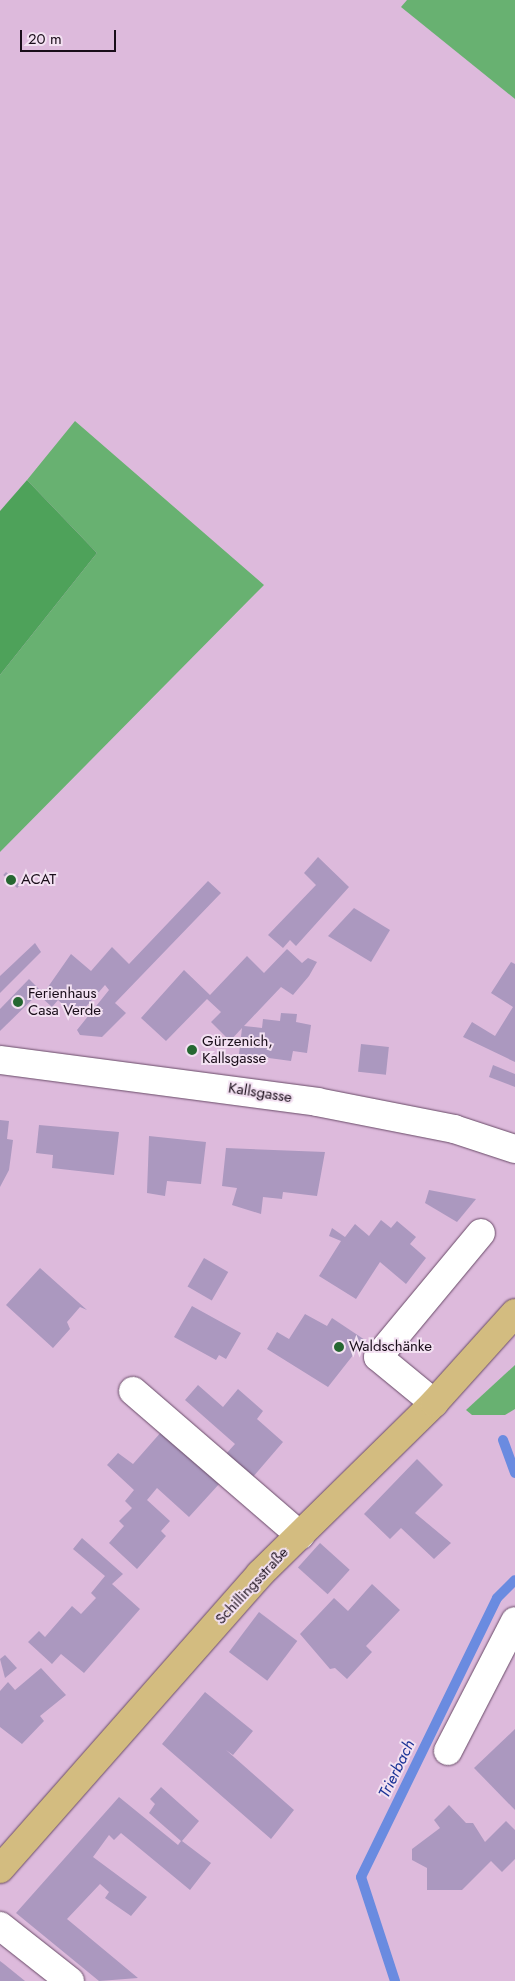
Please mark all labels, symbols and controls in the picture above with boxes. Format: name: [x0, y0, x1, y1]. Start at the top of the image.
scale bar: [22, 20, 119, 52]
text: 20 m: [28, 28, 62, 50]
place label: ACAT: [21, 871, 56, 889]
marker: ACAT: [5, 874, 17, 886]
place label: Ferienhaus Casa Verde: [28, 984, 101, 1019]
marker: Ferienhaus Casa Verde: [12, 996, 24, 1008]
place label: Gürzenich, Kallsgasse: [202, 1032, 273, 1067]
marker: Gürzenich, Kallsgasse: [186, 1044, 198, 1056]
street label: Kallsgasse: [227, 1079, 293, 1107]
place label: Waldschänke: [349, 1338, 432, 1356]
marker: Waldschänke: [333, 1341, 345, 1353]
street label: Schillingsstraße: [212, 1544, 292, 1628]
water label: Trierbach: [375, 1737, 419, 1801]

